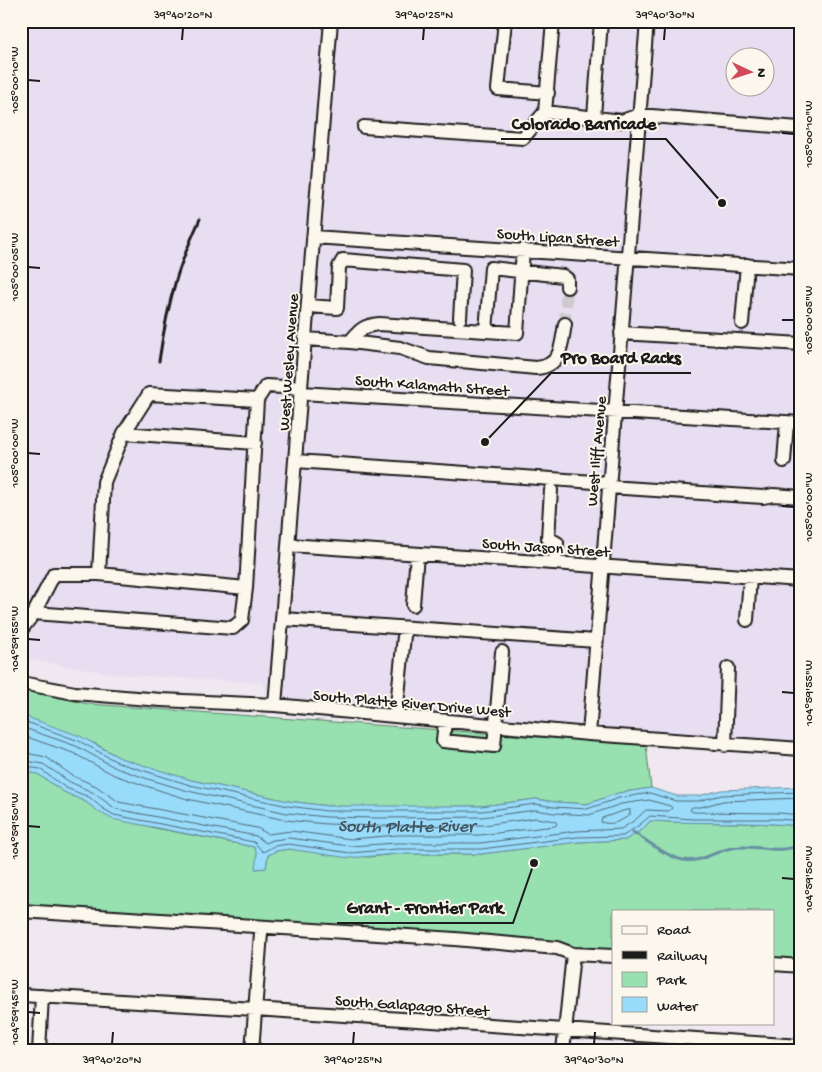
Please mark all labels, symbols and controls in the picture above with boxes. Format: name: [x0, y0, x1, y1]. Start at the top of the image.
text: 39°40'20"N: [153, 9, 213, 23]
text: 39°40'25"N: [394, 9, 453, 23]
text: 39°40'30"N: [634, 9, 695, 23]
text: 105°00'10"W: [9, 47, 23, 114]
north arrow: [724, 48, 774, 98]
text: N: [752, 68, 769, 78]
text: 105°00'10"W: [803, 101, 817, 168]
callout: Colorado Barricade: [501, 106, 666, 139]
text: Colorado Barricade: [511, 115, 657, 136]
street label: South Lipan Street: [496, 226, 621, 253]
text: 105°00'05"W: [9, 233, 23, 302]
text: 105°00'05"W: [803, 286, 817, 355]
street label: West Wesley Avenue: [276, 292, 305, 431]
callout: Pro Board Racks: [551, 340, 691, 373]
text: Pro Board Racks: [560, 349, 682, 370]
street label: South Kalamath Street: [354, 373, 511, 402]
street label: West Iliff Avenue: [584, 395, 613, 507]
text: 105°00'00"W: [9, 419, 23, 488]
text: 105°00'00"W: [803, 473, 817, 542]
street label: South Jason Street: [481, 536, 612, 564]
text: 104°59'55"W: [9, 606, 23, 673]
text: 104°59'55"W: [803, 660, 817, 727]
street label: South Platte River Drive West: [312, 687, 513, 724]
text: 104°59'50"W: [9, 793, 23, 860]
water label: South Platte River: [337, 816, 478, 839]
text: 104°59'50"W: [803, 846, 817, 913]
callout: Grant - Frontier Park: [337, 890, 513, 923]
text: Grant - Frontier Park: [347, 899, 505, 920]
legend: [612, 910, 774, 1024]
text: Road: [657, 922, 691, 940]
text: Railway: [657, 948, 708, 966]
text: Park: [656, 972, 687, 990]
text: 104°59'45"W: [9, 979, 23, 1046]
street label: South Galapago Street: [334, 993, 491, 1022]
text: Water: [657, 998, 699, 1016]
text: 39°40'20"N: [82, 1054, 142, 1068]
text: 39°40'25"N: [323, 1054, 382, 1068]
text: 39°40'30"N: [563, 1054, 624, 1068]

